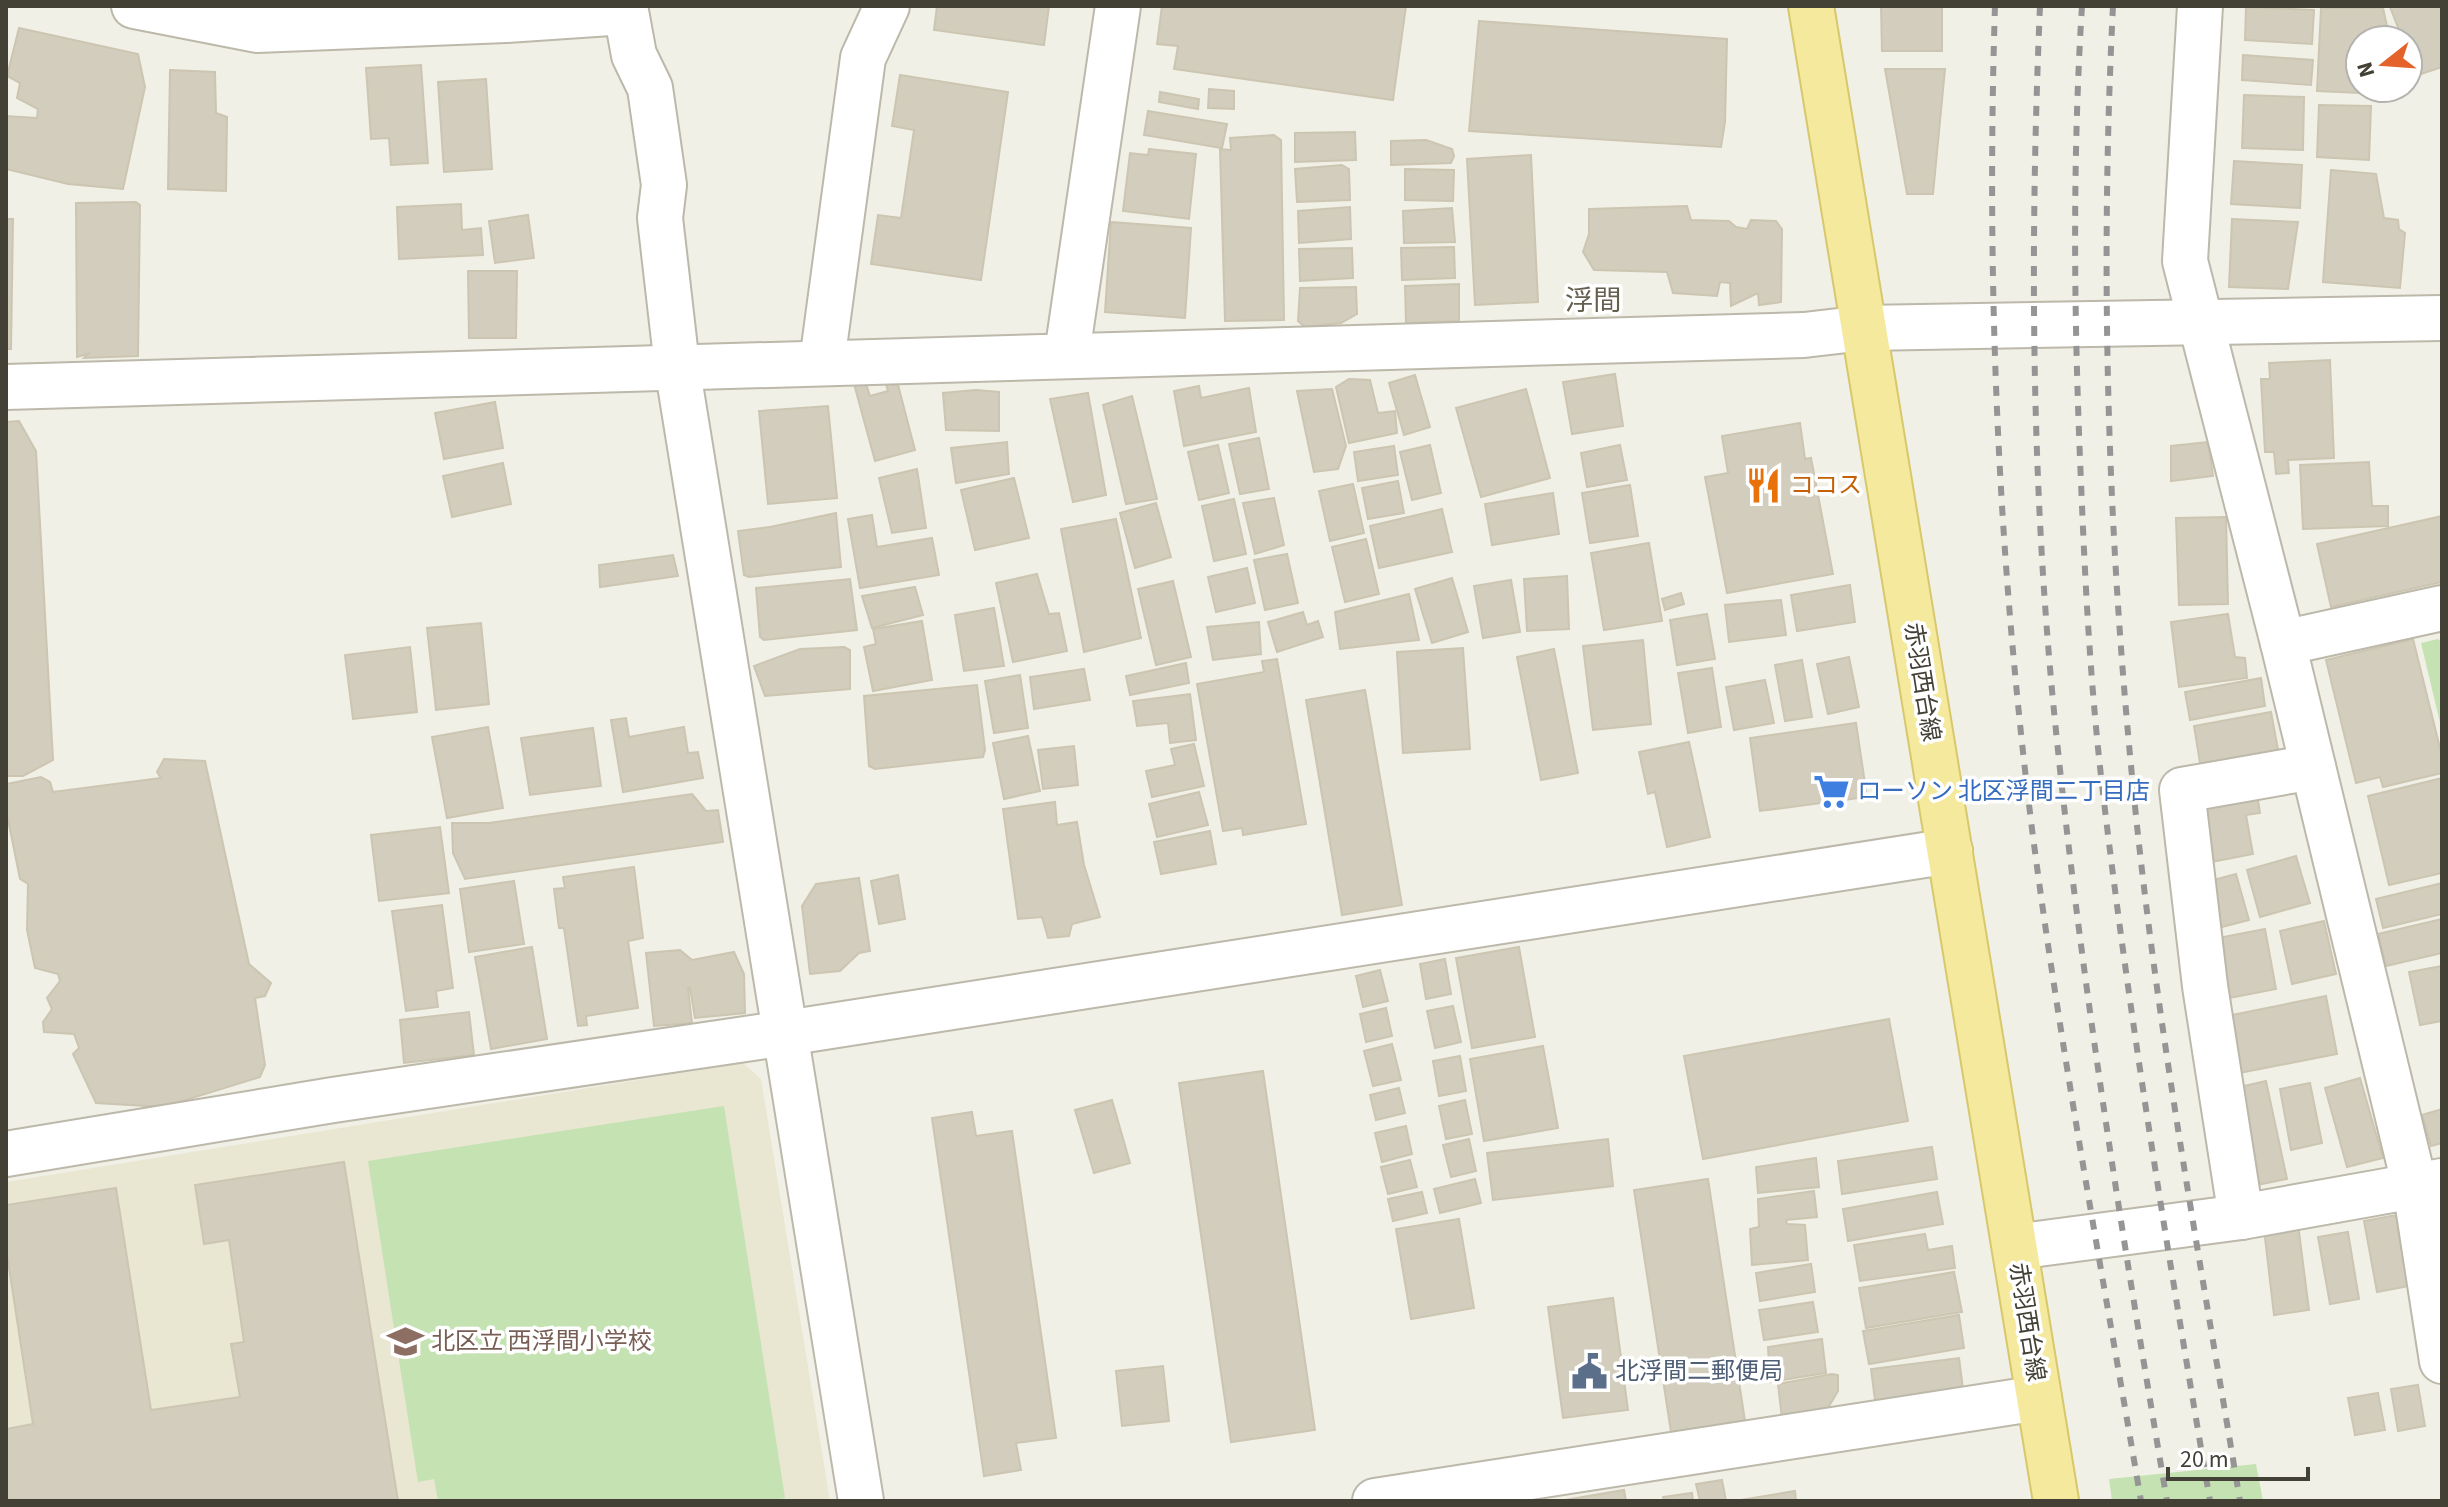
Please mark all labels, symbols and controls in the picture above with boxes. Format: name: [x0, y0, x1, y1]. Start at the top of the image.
north arrow: [2344, 24, 2424, 104]
text: N: [2348, 58, 2383, 81]
district label: 浮間: [1565, 281, 1621, 321]
restaurant icon: ココス: [1745, 466, 1783, 504]
place label: ココス: [1790, 468, 1862, 503]
street label: 赤羽西台線: [1895, 620, 1949, 744]
supermarket icon: ローソン 北区浮間二丁目店: [1812, 772, 1850, 810]
place label: ローソン 北区浮間二丁目店: [1857, 774, 2150, 809]
street label: 赤羽西台線: [2000, 1260, 2054, 1384]
school or university icon: 北区立 西浮間小学校: [386, 1322, 424, 1360]
place label: 北区立 西浮間小学校: [431, 1324, 652, 1359]
public building icon: 北浮間二郵便局: [1570, 1352, 1608, 1390]
place label: 北浮間二郵便局: [1615, 1354, 1783, 1389]
scale bar: [2168, 1431, 2308, 1481]
text: 20 m: [2180, 1442, 2229, 1477]

